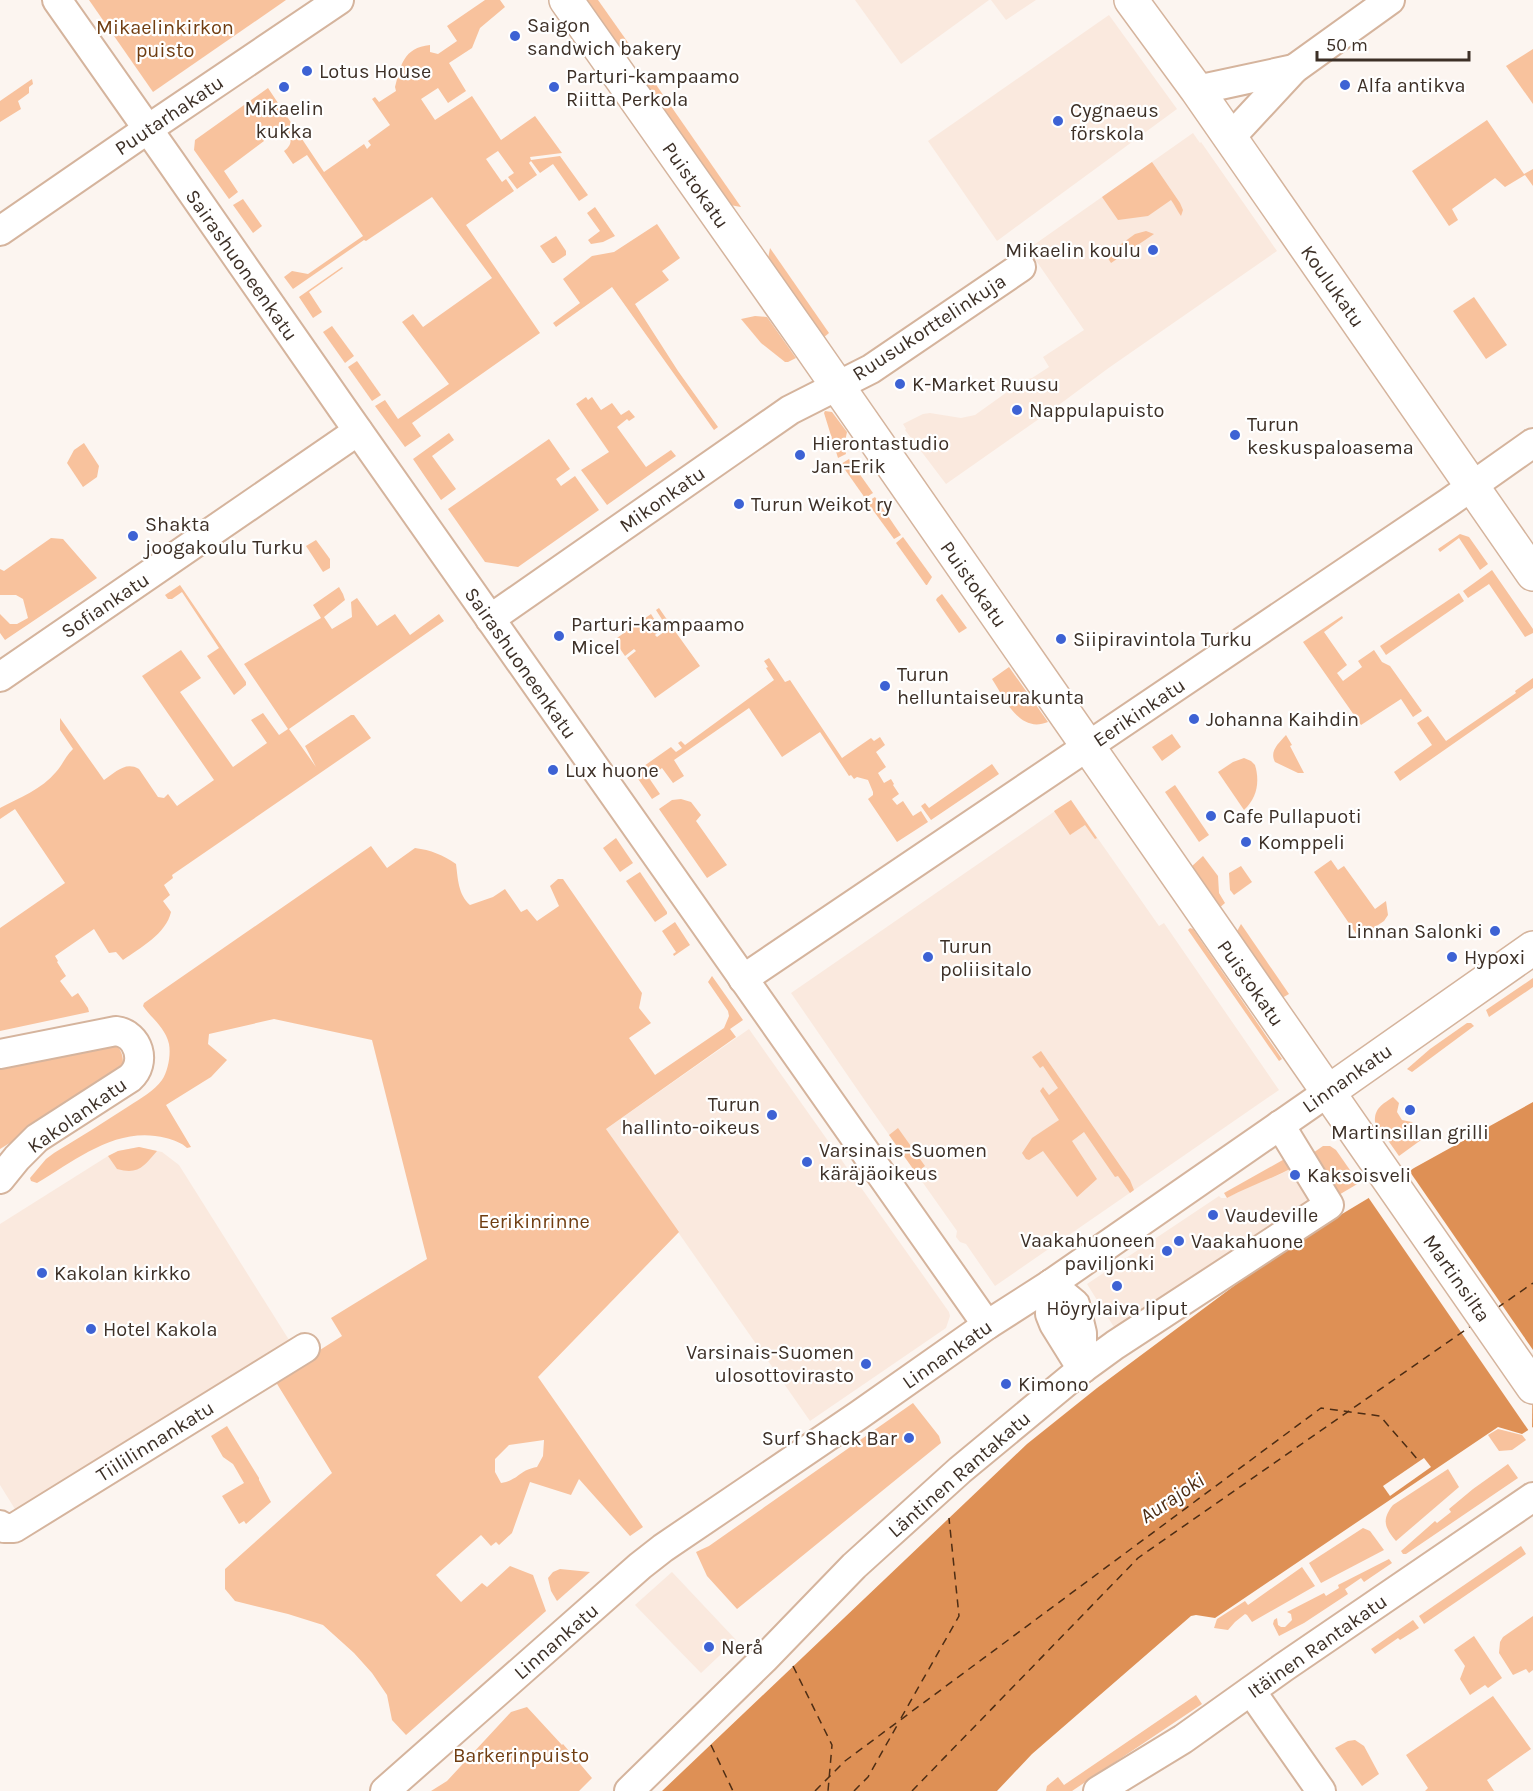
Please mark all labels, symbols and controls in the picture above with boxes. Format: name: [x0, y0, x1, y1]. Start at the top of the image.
place label: Saigon sandwich bakery: [527, 14, 681, 60]
park label: Mikaelinkirkon puisto: [96, 16, 234, 62]
scale bar: [1317, 24, 1468, 62]
marker: Saigon sandwich bakery: [508, 29, 522, 43]
text: 50 m: [1326, 34, 1368, 56]
place label: Lotus House: [319, 60, 431, 83]
marker: Lotus House: [300, 64, 314, 78]
place label: Parturi-kampaamo Riitta Perkola: [566, 65, 739, 111]
street label: Puutarhakatu: [111, 71, 228, 160]
place label: Alfa antikva: [1357, 74, 1466, 97]
marker: Alfa antikva: [1338, 78, 1352, 92]
marker: Mikaelin kukka: [277, 80, 291, 94]
marker: Parturi-kampaamo Riitta Perkola: [547, 80, 561, 94]
place label: Mikaelin kukka: [244, 97, 324, 143]
place label: Cygnaeus förskola: [1070, 99, 1159, 145]
marker: Cygnaeus förskola: [1051, 114, 1065, 128]
street label: Puistokatu: [657, 138, 734, 233]
street label: Sairashuoneenkatu: [181, 185, 302, 345]
place label: Mikaelin koulu: [1005, 239, 1141, 262]
street label: Koulukatu: [1296, 241, 1369, 332]
marker: Mikaelin koulu: [1146, 243, 1160, 257]
street label: Ruusukorttelinkuja: [848, 269, 1010, 386]
place label: K-Market Ruusu: [912, 373, 1059, 396]
marker: K-Market Ruusu: [893, 377, 907, 391]
place label: Nappulapuisto: [1029, 399, 1165, 422]
marker: Nappulapuisto: [1010, 403, 1024, 417]
place label: Turun keskuspaloasema: [1247, 413, 1414, 459]
marker: Turun keskuspaloasema: [1228, 428, 1242, 442]
place label: Hierontastudio Jan-Erik: [812, 432, 949, 478]
marker: Hierontastudio Jan-Erik: [793, 448, 807, 462]
street label: Mikonkatu: [615, 462, 709, 537]
place label: Turun Weikot ry: [751, 493, 892, 516]
marker: Turun Weikot ry: [732, 497, 746, 511]
place label: Shakta joogakoulu Turku: [143, 513, 304, 559]
marker: Shakta joogakoulu Turku: [126, 529, 140, 543]
street label: Puistokatu: [935, 537, 1012, 632]
street label: Sofiankatu: [57, 568, 154, 643]
street label: Sairashuoneenkatu: [460, 583, 581, 743]
place label: Parturi-kampaamo Micel: [571, 613, 744, 659]
place label: Siipiravintola Turku: [1073, 628, 1252, 651]
marker: Parturi-kampaamo Micel: [552, 629, 566, 643]
marker: Siipiravintola Turku: [1054, 632, 1068, 646]
place label: Turun helluntaiseurakunta: [897, 663, 1084, 709]
street label: Eerikinkatu: [1089, 673, 1190, 752]
marker: Turun helluntaiseurakunta: [878, 679, 892, 693]
place label: Johanna Kaihdin: [1206, 708, 1359, 731]
marker: Johanna Kaihdin: [1187, 712, 1201, 726]
place label: Lux huone: [565, 759, 659, 782]
marker: Lux huone: [546, 763, 560, 777]
place label: Cafe Pullapuoti: [1223, 805, 1362, 828]
marker: Cafe Pullapuoti: [1204, 809, 1218, 823]
place label: Komppeli: [1258, 831, 1345, 854]
marker: Komppeli: [1239, 835, 1253, 849]
place label: Linnan Salonki: [1347, 920, 1483, 943]
marker: Linnan Salonki: [1488, 924, 1502, 938]
place label: Turun poliisitalo: [940, 935, 1032, 981]
street label: Puistokatu: [1212, 936, 1289, 1031]
place label: Hypoxi: [1464, 946, 1526, 969]
marker: Turun poliisitalo: [921, 950, 935, 964]
marker: Hypoxi: [1445, 950, 1459, 964]
street label: Linnankatu: [1298, 1039, 1397, 1118]
street label: Kakolankatu: [23, 1073, 131, 1158]
place label: Turun hallinto-oikeus: [621, 1093, 760, 1139]
marker: Martinsillan grilli: [1403, 1103, 1417, 1117]
marker: Turun hallinto-oikeus: [765, 1108, 779, 1122]
place label: Martinsillan grilli: [1331, 1121, 1489, 1144]
place label: Varsinais-Suomen käräjäoikeus: [819, 1139, 987, 1185]
marker: Varsinais-Suomen käräjäoikeus: [800, 1155, 814, 1169]
place label: Kaksoisveli: [1307, 1164, 1411, 1187]
marker: Kaksoisveli: [1288, 1168, 1302, 1182]
place label: Vaudeville: [1225, 1204, 1318, 1227]
marker: Vaudeville: [1206, 1208, 1220, 1222]
park label: Eerikinrinne: [478, 1210, 590, 1233]
place label: Vaakahuoneen paviljonki: [1020, 1229, 1155, 1275]
place label: Vaakahuone: [1191, 1230, 1303, 1253]
street label: Martinsilta: [1418, 1230, 1495, 1326]
marker: Vaakahuone: [1172, 1234, 1186, 1248]
marker: Vaakahuoneen paviljonki: [1160, 1244, 1174, 1258]
place label: Kakolan kirkko: [54, 1262, 191, 1285]
marker: Kakolan kirkko: [35, 1266, 49, 1280]
marker: Höyrylaiva liput: [1110, 1279, 1124, 1293]
place label: Höyrylaiva liput: [1046, 1297, 1188, 1320]
street label: Linnankatu: [898, 1315, 997, 1394]
place label: Hotel Kakola: [103, 1318, 217, 1341]
marker: Hotel Kakola: [84, 1322, 98, 1336]
place label: Varsinais-Suomen ulosottovirasto: [686, 1341, 854, 1387]
marker: Varsinais-Suomen ulosottovirasto: [859, 1357, 873, 1371]
place label: Kimono: [1018, 1373, 1089, 1396]
marker: Kimono: [999, 1377, 1013, 1391]
street label: Tiililinnankatu: [92, 1396, 218, 1487]
street label: Läntinen Rantakatu: [884, 1406, 1035, 1542]
place label: Surf Shack Bar: [762, 1427, 898, 1450]
marker: Surf Shack Bar: [902, 1431, 916, 1445]
water label: Aurajoki: [1135, 1468, 1209, 1528]
street label: Itäinen Rantakatu: [1243, 1590, 1391, 1703]
street label: Linnankatu: [509, 1598, 603, 1684]
place label: Nerå: [721, 1636, 763, 1659]
marker: Nerå: [702, 1640, 716, 1654]
park label: Barkerinpuisto: [453, 1744, 589, 1767]

